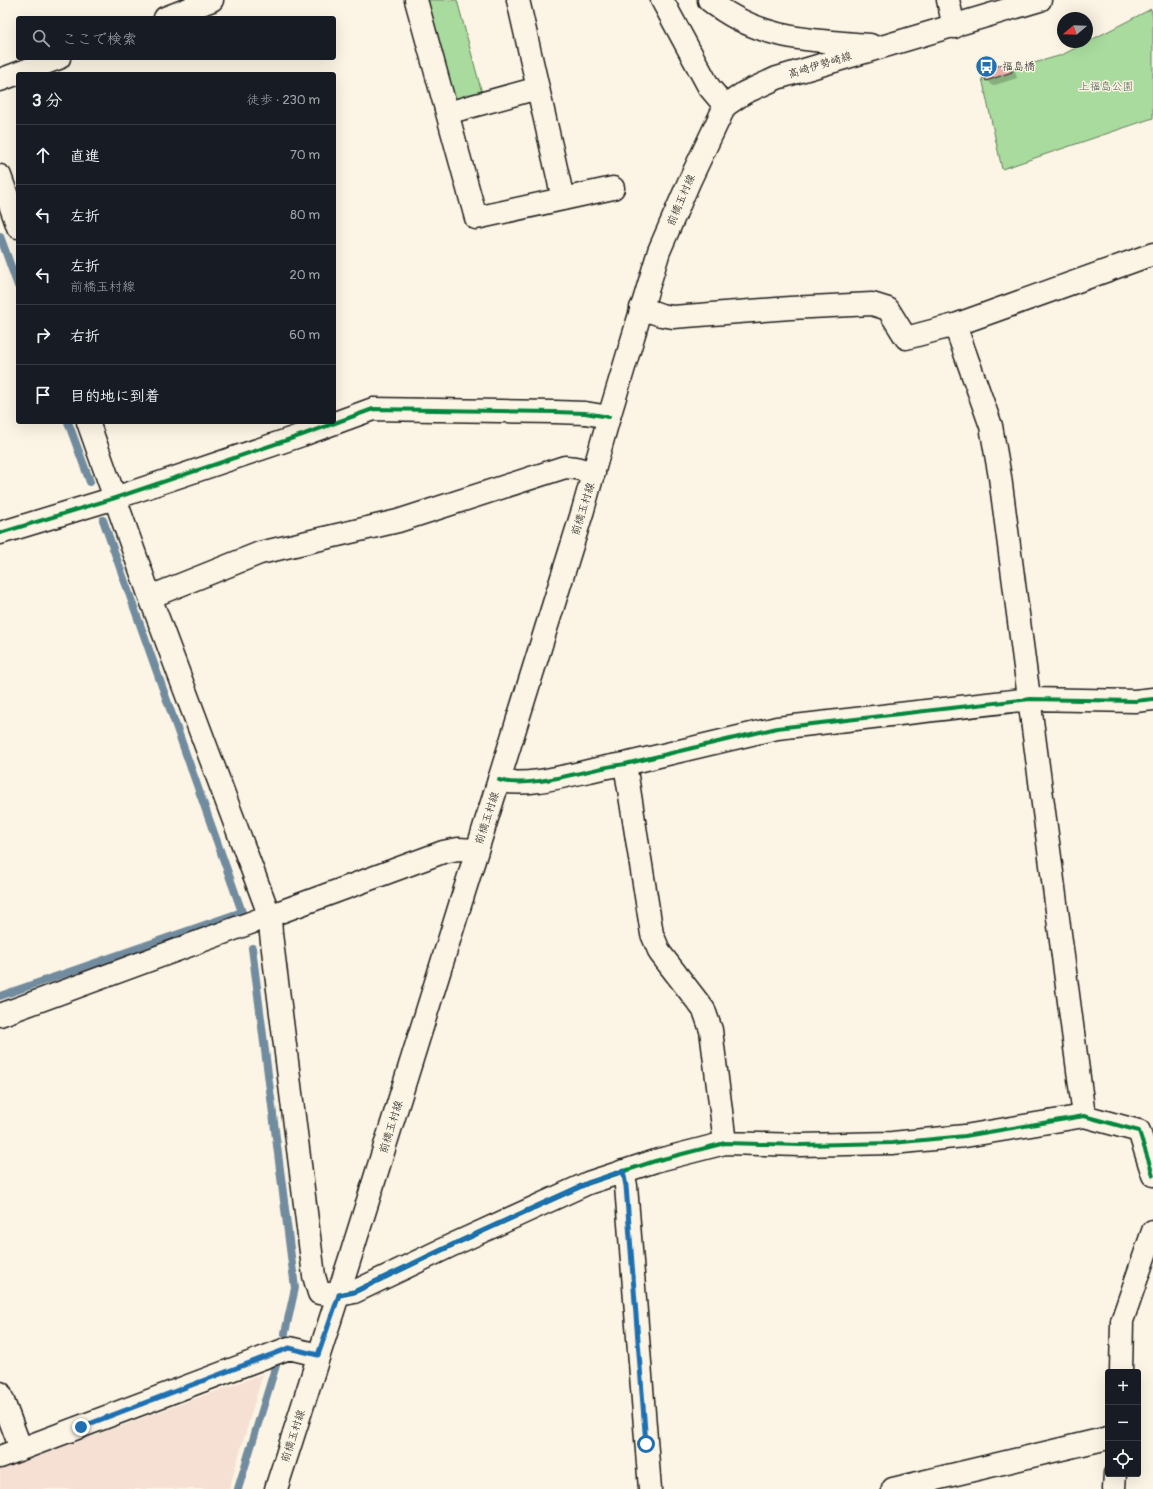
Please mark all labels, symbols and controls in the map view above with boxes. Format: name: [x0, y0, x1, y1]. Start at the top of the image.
north arrow: [1057, 12, 1093, 48]
search box: [16, 16, 336, 60]
icon: search: [30, 27, 52, 49]
text: ここで検索: [62, 30, 137, 49]
street label: 高崎伊勢崎線: [787, 49, 853, 81]
bus stop icon: 福島橋: [973, 53, 999, 79]
place label: 福島橋: [1002, 60, 1035, 73]
park label: 上福島公園: [1079, 80, 1134, 93]
text: 3 分: [32, 90, 62, 111]
text: 徒歩 · 230 m: [247, 92, 320, 108]
icon: ahead: [32, 144, 54, 166]
text: 直進: [70, 147, 100, 166]
text: 70 m: [290, 147, 320, 163]
street label: 前橋玉村線: [664, 172, 698, 228]
icon: left: [32, 204, 54, 226]
text: 左折: [70, 207, 100, 226]
text: 80 m: [290, 207, 320, 223]
text: 左折: [70, 257, 100, 276]
icon: left: [32, 264, 54, 286]
text: 20 m: [289, 267, 320, 283]
text: 前橋玉村線: [70, 279, 135, 295]
icon: right: [32, 324, 54, 346]
text: 右折: [70, 327, 100, 346]
text: 60 m: [289, 327, 320, 343]
icon: arrive: [32, 384, 54, 406]
text: 目的地に到着: [70, 387, 160, 406]
street label: 前橋玉村線: [569, 481, 597, 537]
street label: 前橋玉村線: [472, 790, 502, 846]
street label: 前橋玉村線: [377, 1099, 405, 1155]
map controls: [1105, 1369, 1141, 1477]
button: +: [1105, 1369, 1141, 1405]
button: −: [1105, 1405, 1141, 1441]
street label: 前橋玉村線: [278, 1408, 308, 1464]
route end: [72, 1418, 90, 1436]
route start: [637, 1435, 655, 1453]
button: locate: [1105, 1441, 1141, 1477]

